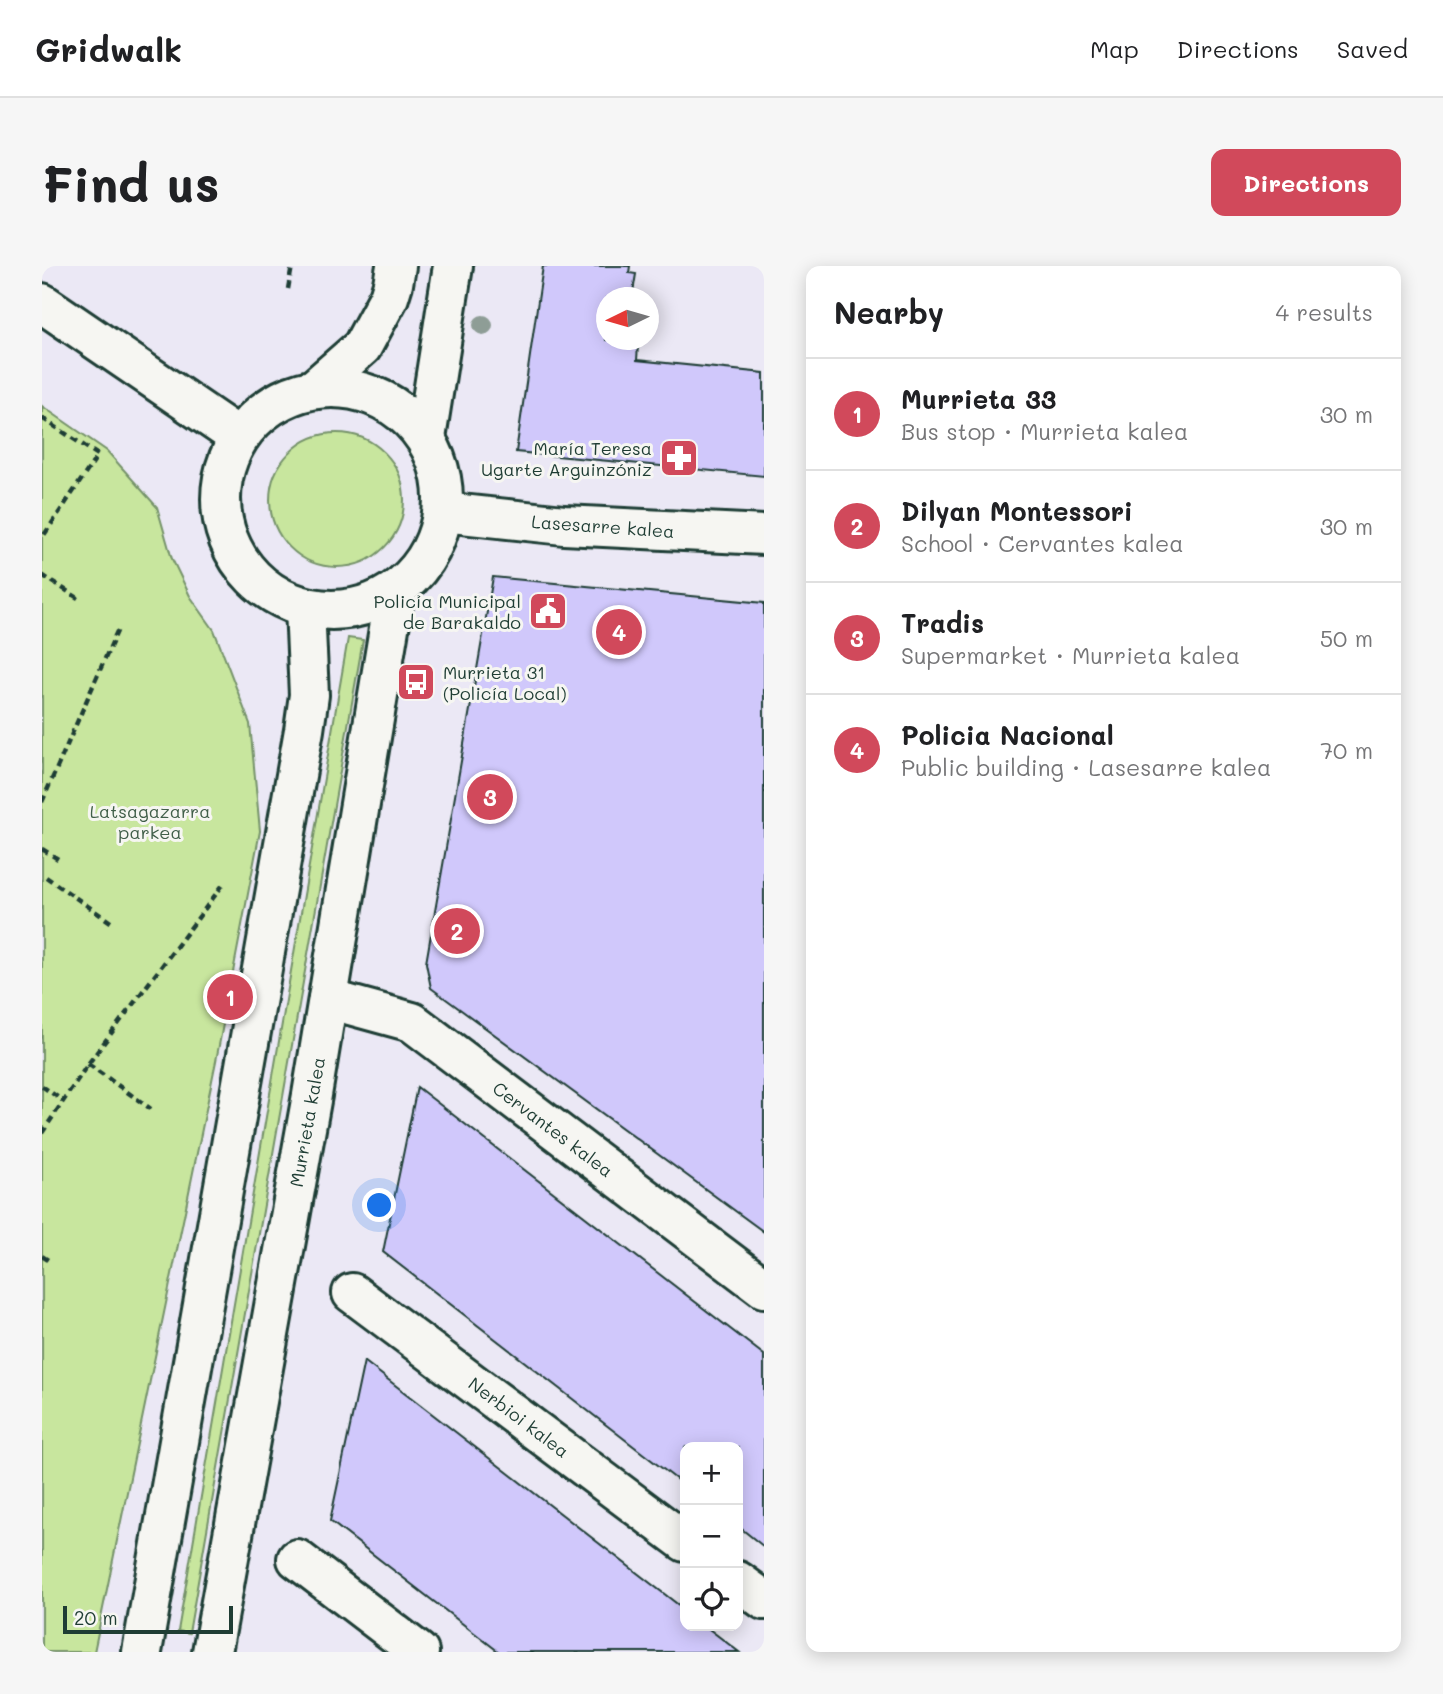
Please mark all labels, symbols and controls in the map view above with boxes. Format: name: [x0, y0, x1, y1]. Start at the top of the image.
text: Gridwalk: [35, 27, 182, 70]
text: Map: [1090, 33, 1139, 64]
text: Directions: [1177, 33, 1299, 64]
text: Saved: [1337, 33, 1408, 64]
button: Directions: [1211, 149, 1401, 216]
text: Find us: [42, 151, 220, 214]
north arrow: [596, 287, 659, 350]
text: Nearby: [834, 292, 944, 332]
text: 4 results: [1276, 297, 1373, 327]
text: Murrieta 33: [901, 382, 1056, 416]
text: 1: [852, 399, 862, 429]
text: 30 m: [1320, 399, 1373, 429]
text: Bus stop · Murrieta kalea: [901, 416, 1188, 446]
place label: María Teresa Ugarte Arguinzóniz: [481, 436, 652, 481]
pharmacy icon: María Teresa Ugarte Arguinzóniz: [658, 437, 700, 479]
text: Dilyan Montessori: [901, 494, 1133, 528]
street label: Lasesarre kalea: [531, 509, 675, 543]
text: 2: [851, 511, 863, 541]
text: 30 m: [1320, 511, 1373, 541]
text: School · Cervantes kalea: [901, 528, 1183, 558]
place label: Policía Municipal de Barakaldo: [373, 589, 521, 634]
public building icon: Policía Municipal de Barakaldo: [527, 590, 569, 632]
pin: 4: [596, 606, 642, 658]
text: Tradis: [901, 606, 984, 640]
text: 3: [850, 623, 864, 653]
text: 50 m: [1320, 623, 1373, 653]
text: Supermarket · Murrieta kalea: [901, 640, 1240, 670]
place label: Murrieta 31 (Policía Local): [443, 660, 567, 705]
bus stop icon: Murrieta 31 (Policía Local): [395, 661, 437, 703]
text: Policia Nacional: [901, 718, 1114, 752]
text: 4: [850, 735, 864, 765]
text: 70 m: [1320, 735, 1373, 765]
text: Public building · Lasesarre kalea: [901, 752, 1271, 782]
pin: 3: [467, 771, 513, 823]
park label: Latsagazarra parkea: [90, 799, 210, 844]
pin: 2: [434, 905, 480, 957]
pin: 1: [207, 971, 253, 1023]
street label: Murrieta kalea: [284, 1055, 330, 1189]
street label: Cervantes kalea: [488, 1076, 618, 1182]
your location: [362, 1188, 396, 1222]
street label: Nerbioi kalea: [464, 1371, 574, 1463]
map controls: [680, 1442, 743, 1631]
button: +: [680, 1442, 743, 1505]
button: −: [680, 1505, 743, 1568]
button: locate: [680, 1568, 743, 1631]
scale bar: [63, 1603, 233, 1635]
text: 20 m: [74, 1605, 118, 1630]

